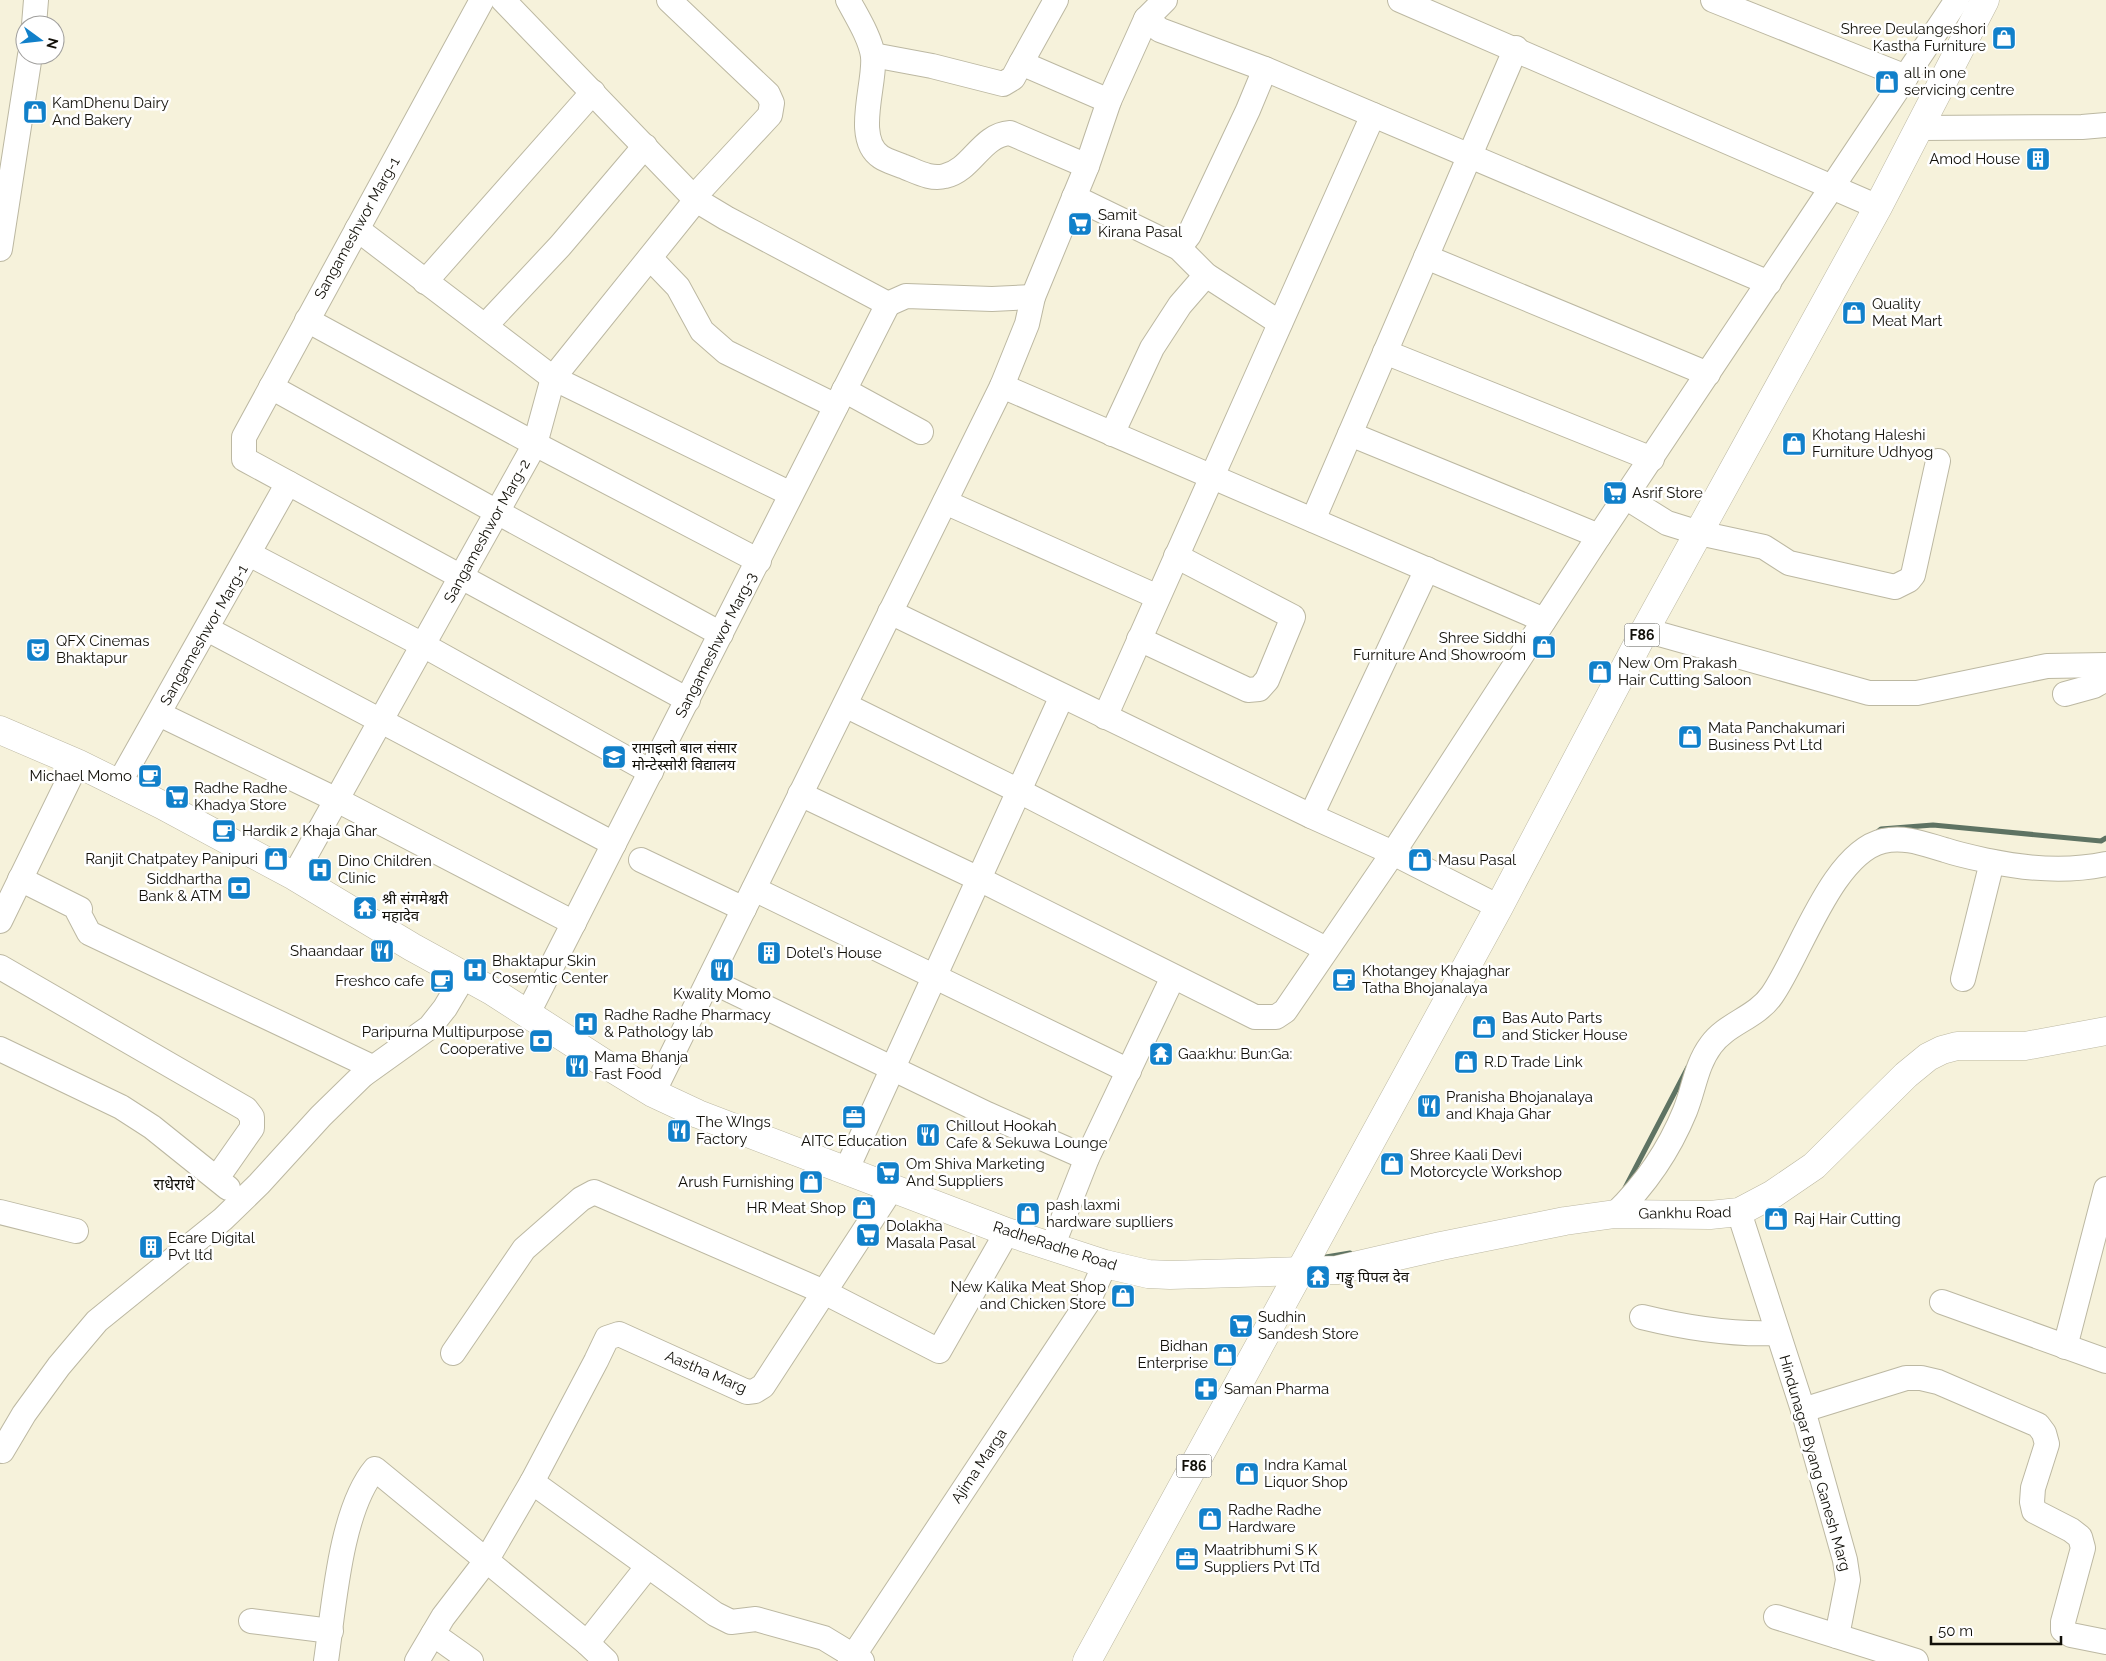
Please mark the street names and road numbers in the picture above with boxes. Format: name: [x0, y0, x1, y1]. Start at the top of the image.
street label: Sangameshwor Marg-1: [310, 153, 404, 302]
street label: Sangameshwor Marg-2: [440, 456, 534, 606]
street label: Sangameshwor Marg-1: [156, 561, 252, 709]
street label: Sangameshwor Marg-3: [671, 569, 761, 721]
road number: F86: [1624, 624, 1660, 646]
street label: Gankhu Road: [1638, 1203, 1732, 1223]
street label: RadheRadhe Road: [991, 1217, 1119, 1275]
street label: Aastha Marg: [663, 1347, 749, 1397]
street label: Hindunagar Byang Ganesh Marg: [1775, 1353, 1855, 1573]
street label: Ajima Marga: [947, 1425, 1011, 1507]
road number: F86: [1176, 1454, 1212, 1478]

